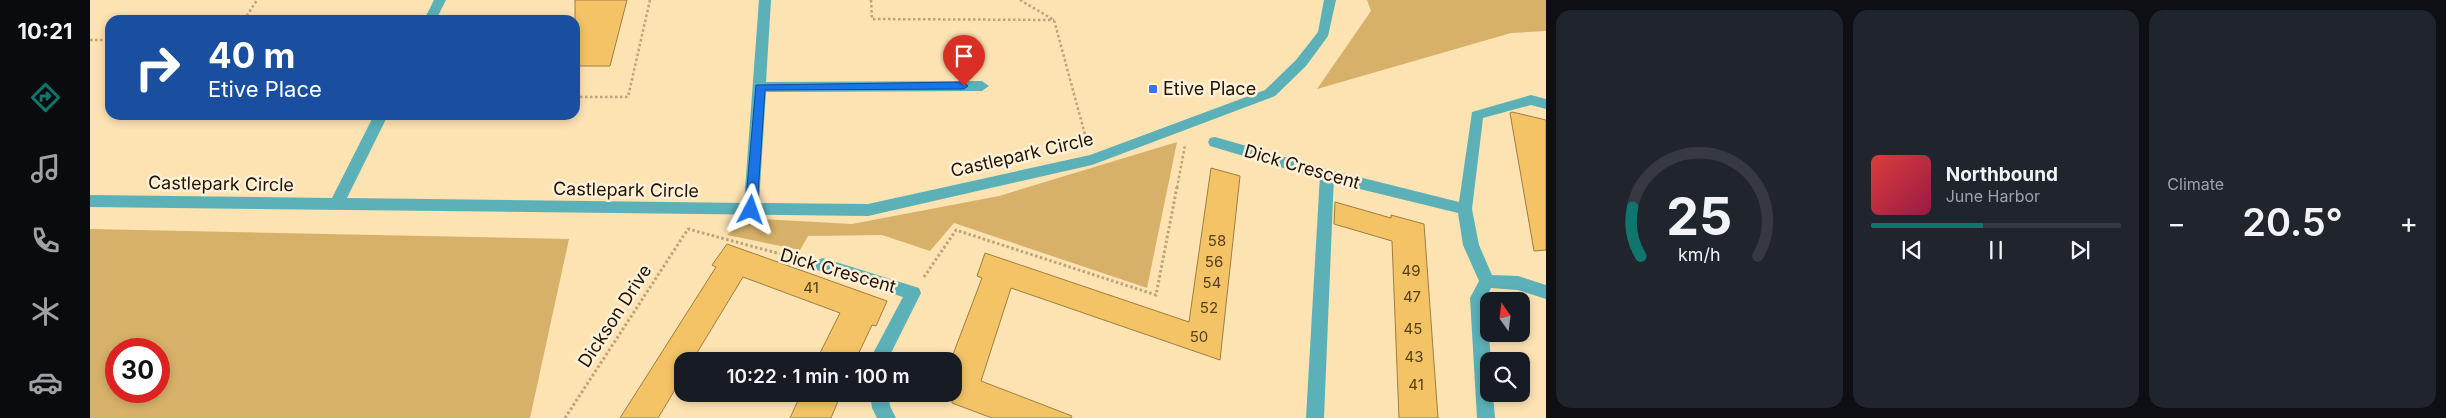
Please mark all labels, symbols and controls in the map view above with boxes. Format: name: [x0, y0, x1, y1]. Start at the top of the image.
text: 10:21: [17, 18, 73, 44]
text: 40 m: [208, 34, 296, 76]
icon: right: [125, 35, 190, 100]
pin: [943, 35, 985, 86]
icon: arrive: [950, 42, 978, 70]
text: Etive Place: [208, 76, 322, 102]
place label: Etive Place: [1163, 78, 1256, 99]
icon: directions: [28, 80, 63, 115]
marker: Etive Place: [1147, 83, 1159, 95]
street label: Castlepark Circle: [948, 128, 1095, 181]
street label: Dick Crescent: [1242, 140, 1363, 193]
icon: music: [28, 151, 63, 186]
text: Northbound: [1946, 163, 2058, 186]
street label: Castlepark Circle: [148, 172, 294, 195]
text: Climate: [2167, 174, 2224, 194]
street label: Castlepark Circle: [553, 178, 699, 201]
position arrow: [724, 183, 776, 235]
text: 25: [1666, 185, 1732, 248]
text: June Harbor: [1946, 186, 2040, 206]
text: 20.5°: [2242, 199, 2343, 245]
text: −: [2167, 206, 2186, 240]
text: +: [2399, 206, 2418, 240]
icon: phone: [28, 223, 63, 258]
house number: 58: [1208, 231, 1226, 250]
icon: previous: [1898, 236, 1926, 264]
icon: pause: [1982, 236, 2010, 264]
icon: next: [2066, 236, 2094, 264]
street label: Dick Crescent: [778, 244, 899, 297]
text: km/h: [1678, 244, 1721, 265]
house number: 56: [1205, 252, 1223, 271]
street label: Dickson Drive: [574, 260, 656, 371]
house number: 49: [1402, 261, 1421, 280]
house number: 54: [1203, 273, 1221, 292]
house number: 41: [803, 278, 819, 297]
house number: 47: [1403, 287, 1421, 306]
north arrow: [1480, 292, 1530, 342]
map controls: [1480, 292, 1530, 402]
icon: climate: [28, 294, 63, 329]
house number: 52: [1200, 298, 1218, 317]
house number: 45: [1404, 319, 1422, 338]
house number: 50: [1190, 327, 1208, 346]
speed limit sign: 30: [105, 338, 170, 403]
house number: 43: [1405, 347, 1423, 366]
button: search: [1480, 352, 1530, 402]
icon: car: [28, 365, 63, 400]
text: 10:22 · 1 min · 100 m: [726, 365, 910, 388]
house number: 41: [1408, 375, 1424, 394]

